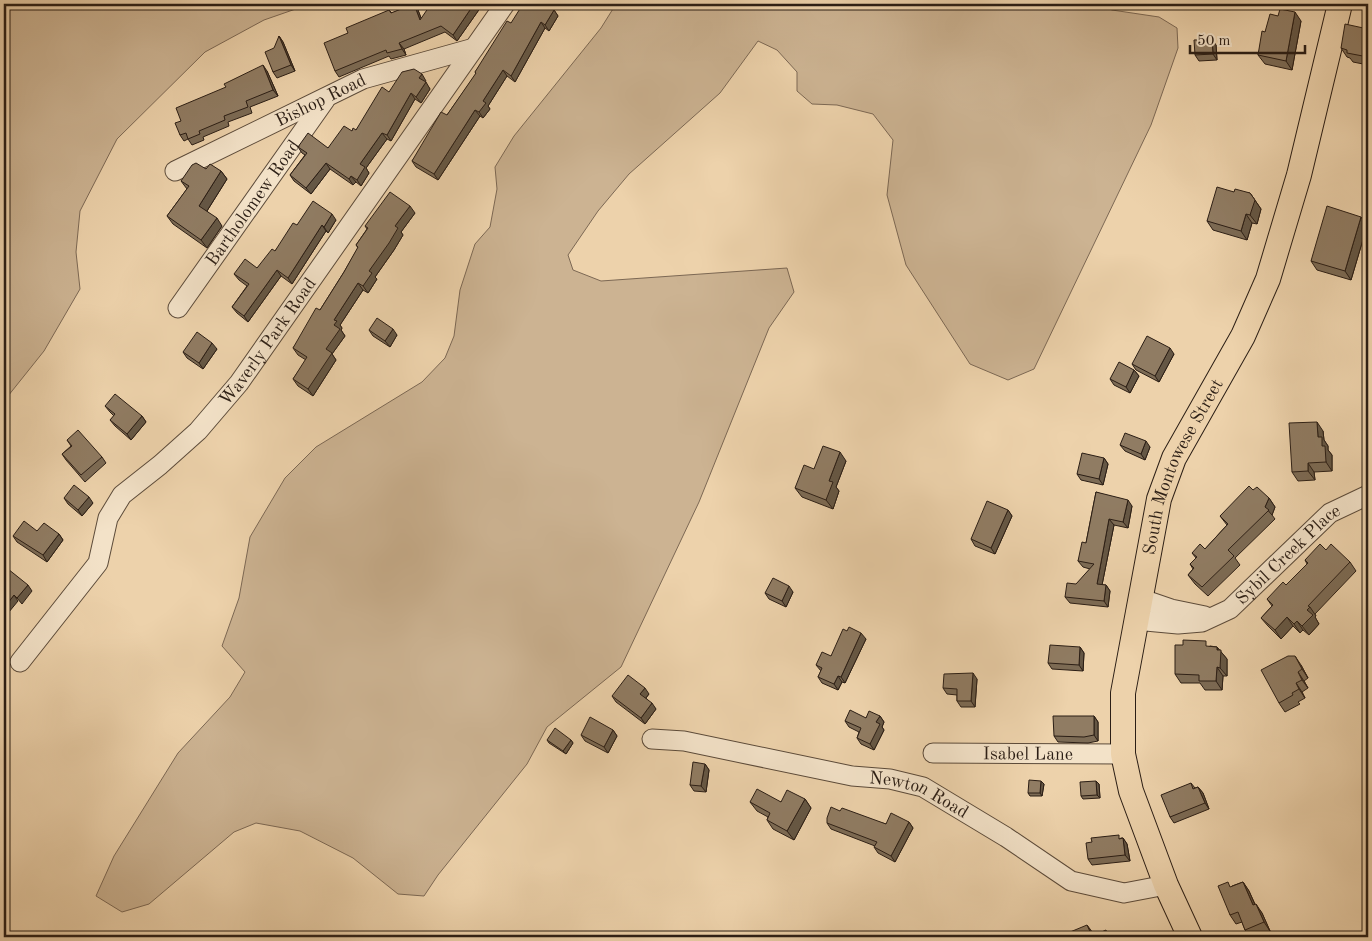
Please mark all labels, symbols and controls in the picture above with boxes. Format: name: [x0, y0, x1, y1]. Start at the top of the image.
scale bar: [1190, 22, 1304, 54]
text: 50 m: [1197, 34, 1231, 49]
street label: Bishop Road: [273, 71, 369, 130]
street label: Bartholomew Road: [203, 137, 304, 269]
street label: Waverly Park Road: [216, 275, 320, 409]
street label: South Montowese Street: [1141, 376, 1227, 557]
street label: Sybil Creek Place: [1233, 502, 1343, 608]
street label: Isabel Lane: [983, 745, 1073, 764]
street label: Newton Road: [868, 769, 971, 822]

